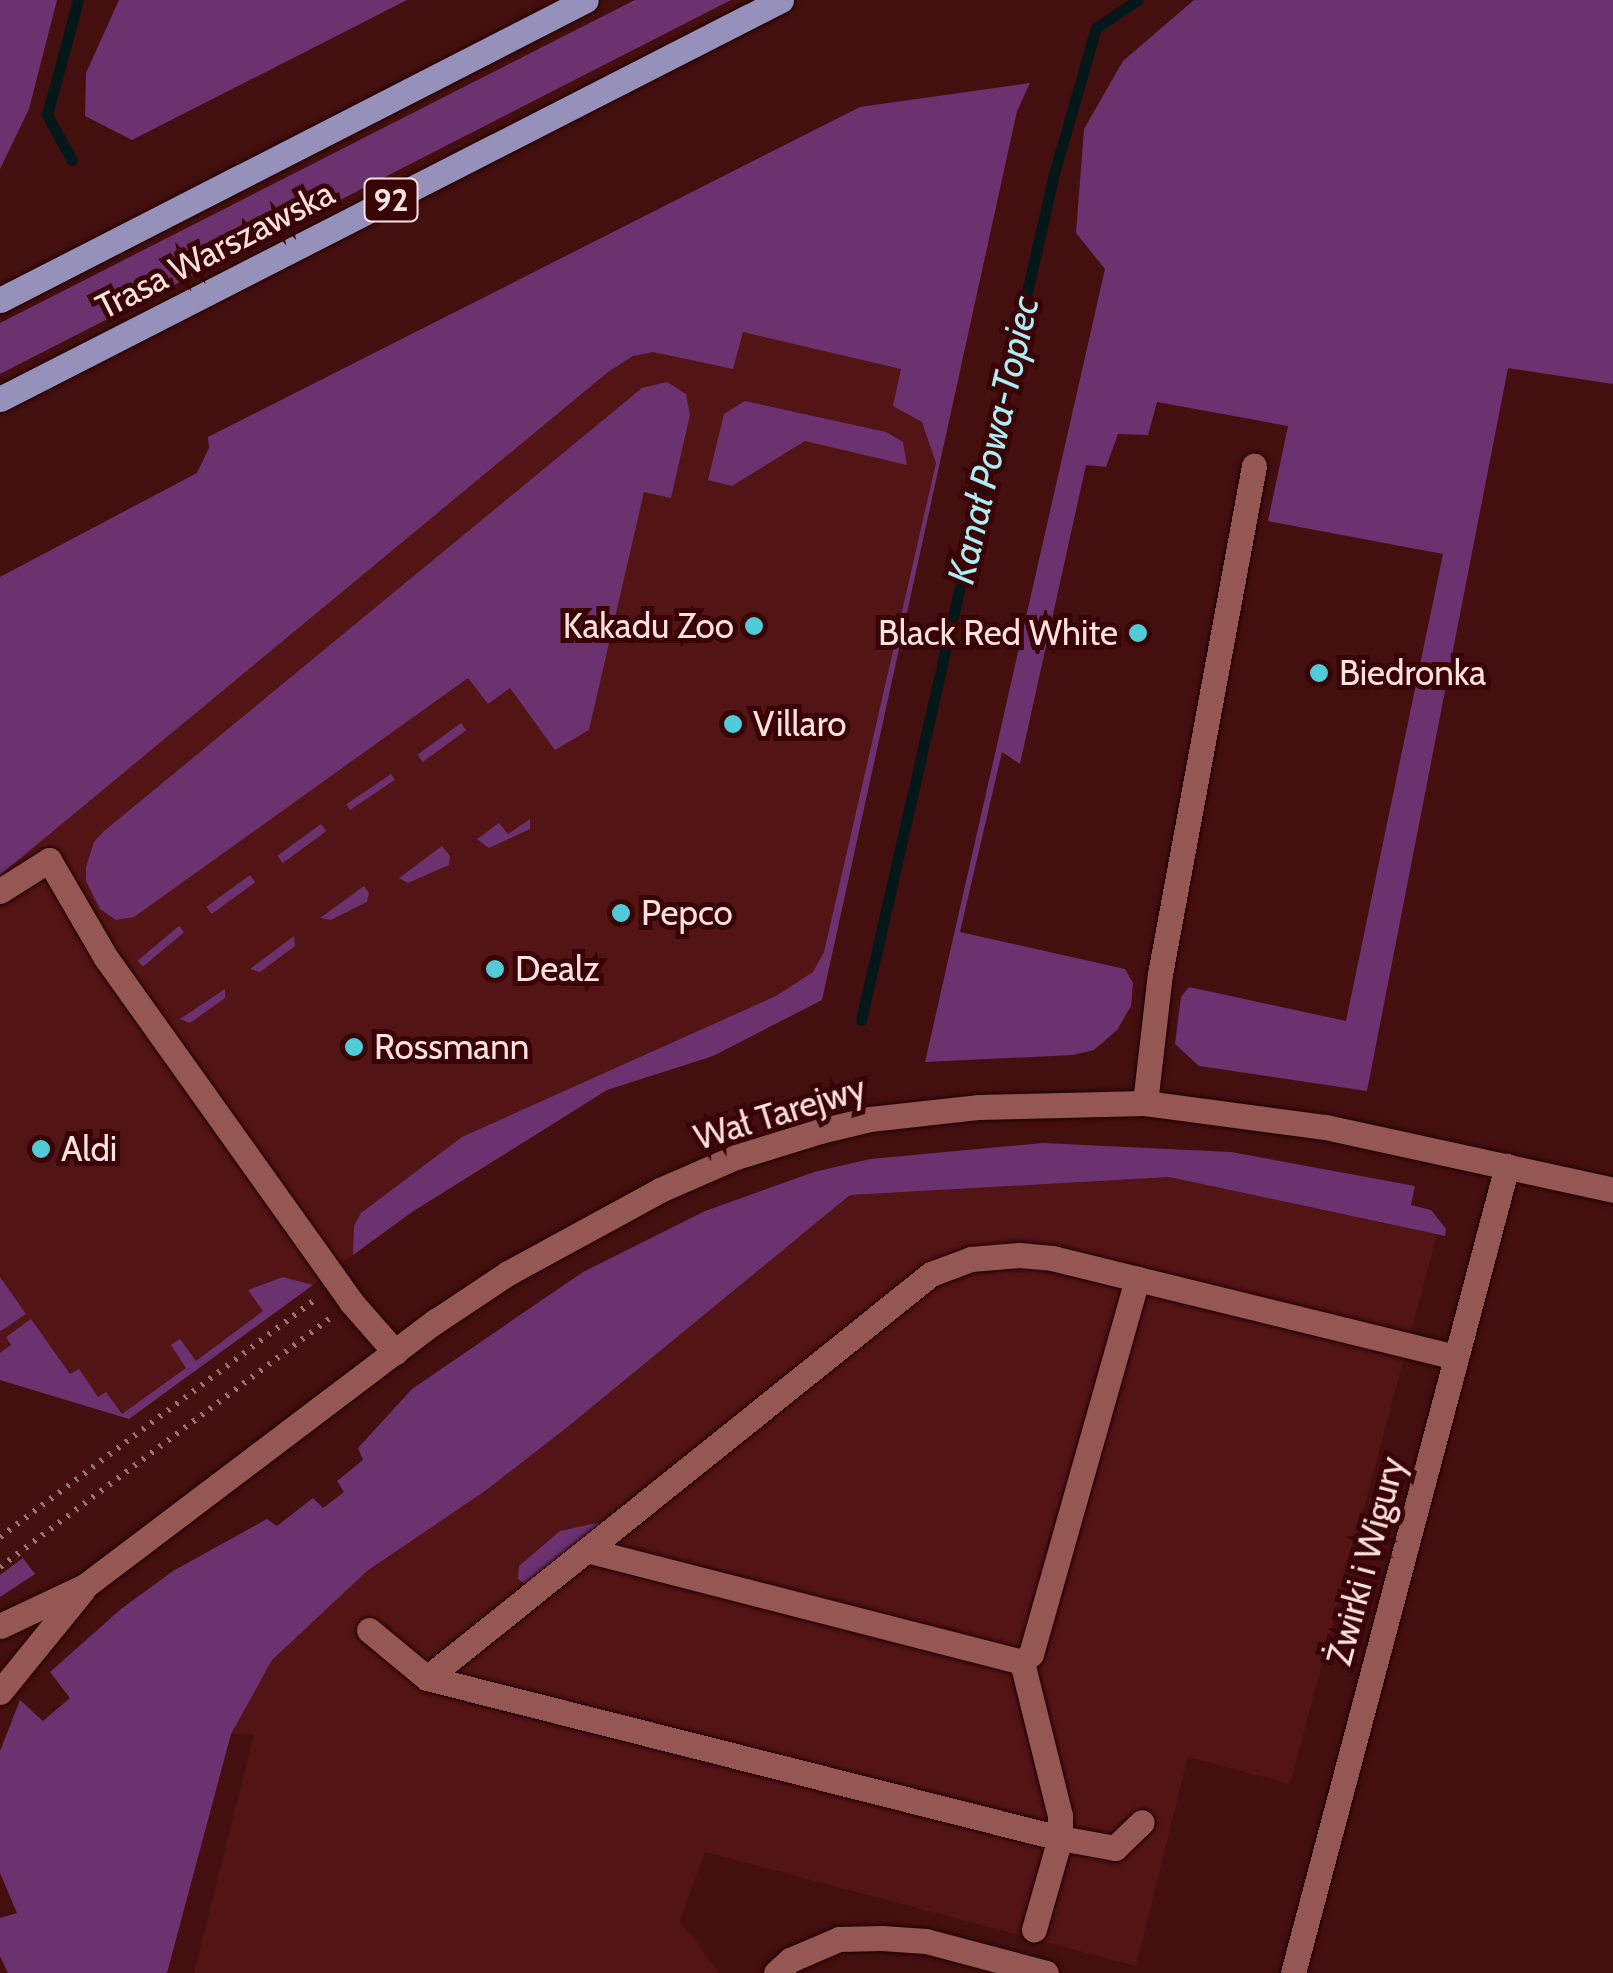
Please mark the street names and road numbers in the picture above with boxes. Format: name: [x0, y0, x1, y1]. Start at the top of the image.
street label: Trasa Warszawska: [89, 172, 341, 328]
road number: 92: [364, 173, 418, 227]
street label: Wał Tarejwy: [689, 1067, 871, 1159]
street label: Żwirki i Wigury: [1318, 1452, 1414, 1670]

